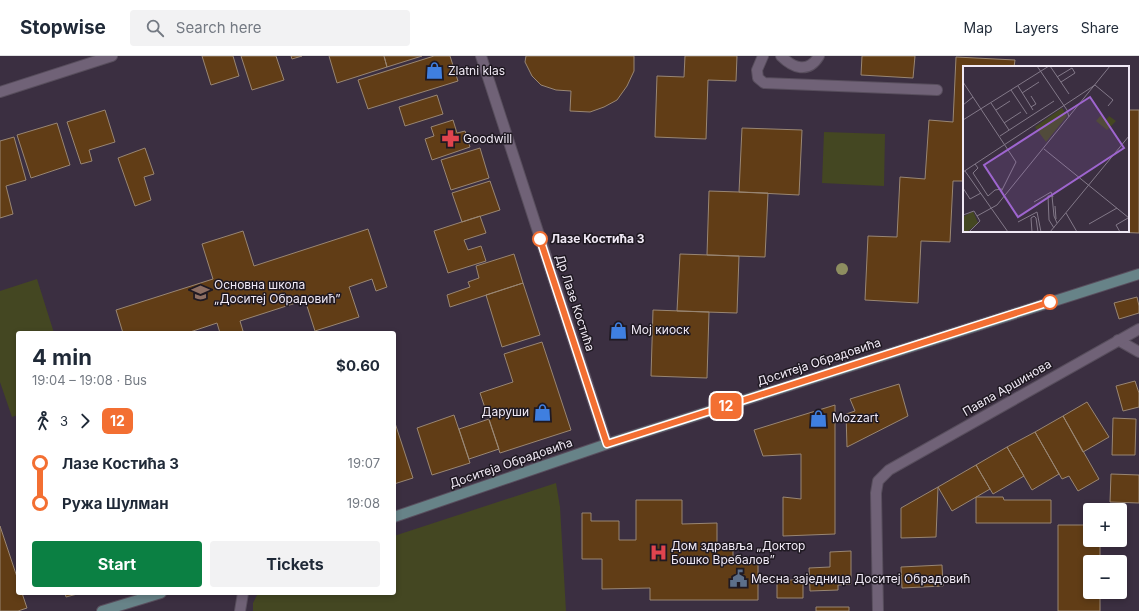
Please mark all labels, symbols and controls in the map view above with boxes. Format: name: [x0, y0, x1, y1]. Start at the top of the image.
search box: [130, 10, 410, 46]
text: Stopwise: [20, 16, 106, 39]
icon: search: [144, 17, 166, 39]
text: Search here: [176, 18, 262, 37]
text: Map: [964, 19, 993, 36]
text: Layers: [1015, 19, 1059, 36]
text: Share: [1081, 19, 1119, 36]
shop icon: Zlatni klas: [425, 61, 445, 81]
place label: Zlatni klas: [448, 63, 505, 78]
inset map: [963, 66, 1129, 232]
pharmacy icon: Goodwill: [440, 129, 460, 149]
place label: Goodwill: [463, 131, 512, 146]
marker: Лазе Костића 3: [532, 231, 548, 247]
place label: Лазе Костића 3: [551, 231, 645, 246]
street label: Др Лазе Костића: [553, 253, 598, 353]
place label: Основна школа „Доситеј Обрадовић”: [214, 277, 341, 306]
school or university icon: Основна школа „Доситеј Обрадовић”: [191, 282, 211, 302]
unlabelled marker: [1042, 294, 1058, 310]
shop icon: Мој киоск: [608, 320, 628, 340]
place label: Мој киоск: [631, 322, 690, 337]
street label: Доситеја Обрадовића: [755, 334, 883, 389]
text: 4 min: [32, 344, 92, 370]
text: $0.60: [336, 356, 380, 375]
street label: Павла Аршинова: [960, 356, 1054, 419]
text: 19:04 – 19:08 · Bus: [32, 372, 147, 388]
line badge: 12: [708, 393, 744, 419]
text: 12: [719, 397, 733, 414]
shop icon: Даруши: [532, 402, 552, 422]
place label: Даруши: [482, 404, 529, 419]
shop icon: Mozzart: [809, 408, 829, 428]
icon: walk: [32, 410, 54, 432]
icon: forward: [74, 410, 96, 432]
place label: Mozzart: [832, 410, 879, 425]
text: 12: [110, 412, 125, 429]
text: 3: [60, 413, 68, 429]
street label: Доситеја Обрадовића: [447, 434, 574, 491]
text: Лазе Костића 3: [62, 454, 179, 473]
text: 19:07: [348, 455, 380, 471]
text: Ружа Шулман: [62, 494, 169, 513]
text: 19:08: [347, 495, 380, 511]
map controls: [1083, 503, 1127, 599]
button: +: [1083, 503, 1127, 547]
place label: Дом здравља „Доктор Бошко Вребалов”: [671, 538, 805, 567]
button: Start: [32, 541, 202, 587]
button: Tickets: [210, 541, 380, 587]
hospital icon: Дом здравља „Доктор Бошко Вребалов”: [648, 543, 668, 563]
button: −: [1083, 555, 1127, 599]
public building icon: Месна заједница Доситеј Обрадовић: [728, 569, 748, 589]
place label: Месна заједница Доситеј Обрадовић: [751, 571, 970, 586]

